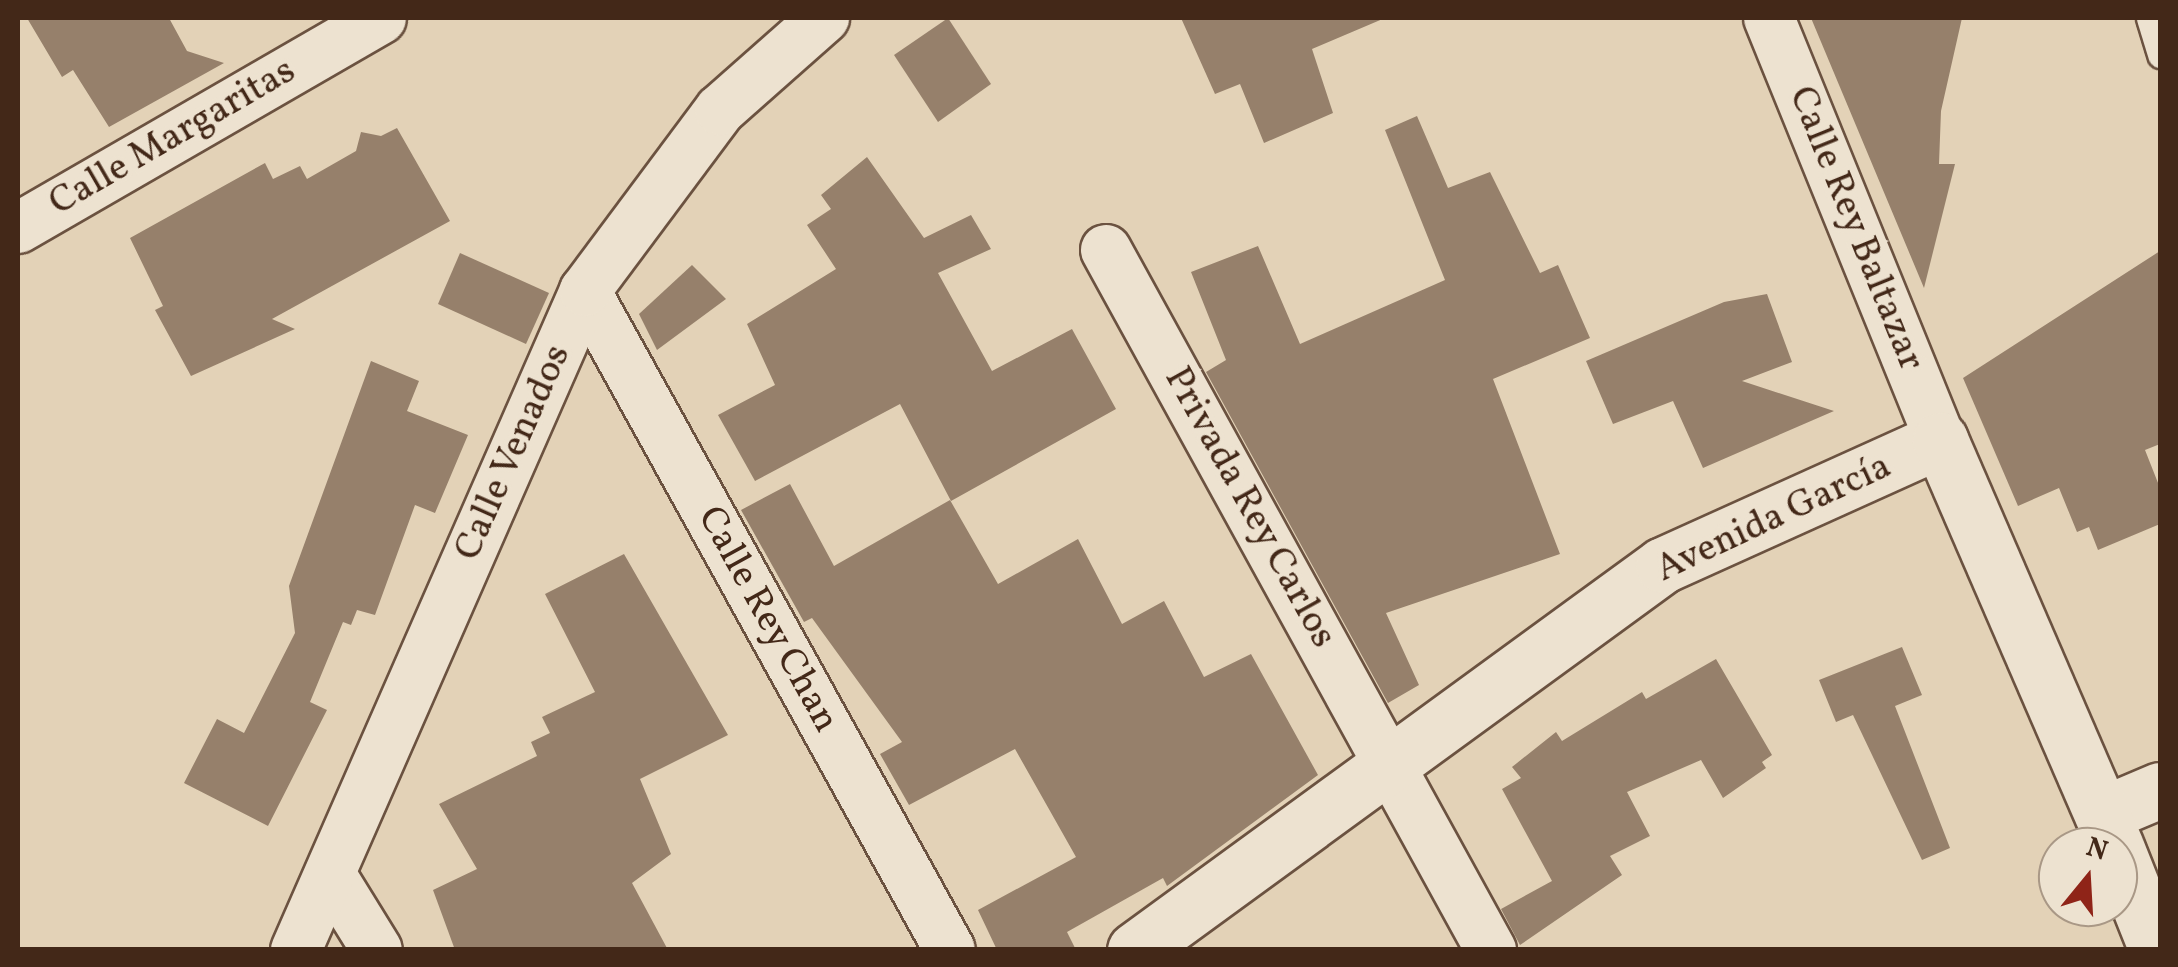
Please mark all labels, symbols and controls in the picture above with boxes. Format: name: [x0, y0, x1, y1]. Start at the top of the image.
street label: Calle Margaritas: [42, 49, 304, 227]
street label: Calle Rey Baltazar: [1777, 80, 1933, 378]
street label: Calle Venados: [446, 338, 582, 568]
street label: Privada Rey Carlos: [1153, 359, 1345, 657]
street label: Avenida García: [1649, 445, 1899, 593]
street label: Calle Rey Chan: [686, 499, 848, 741]
north arrow: [2038, 827, 2138, 927]
text: N: [2081, 828, 2112, 872]

